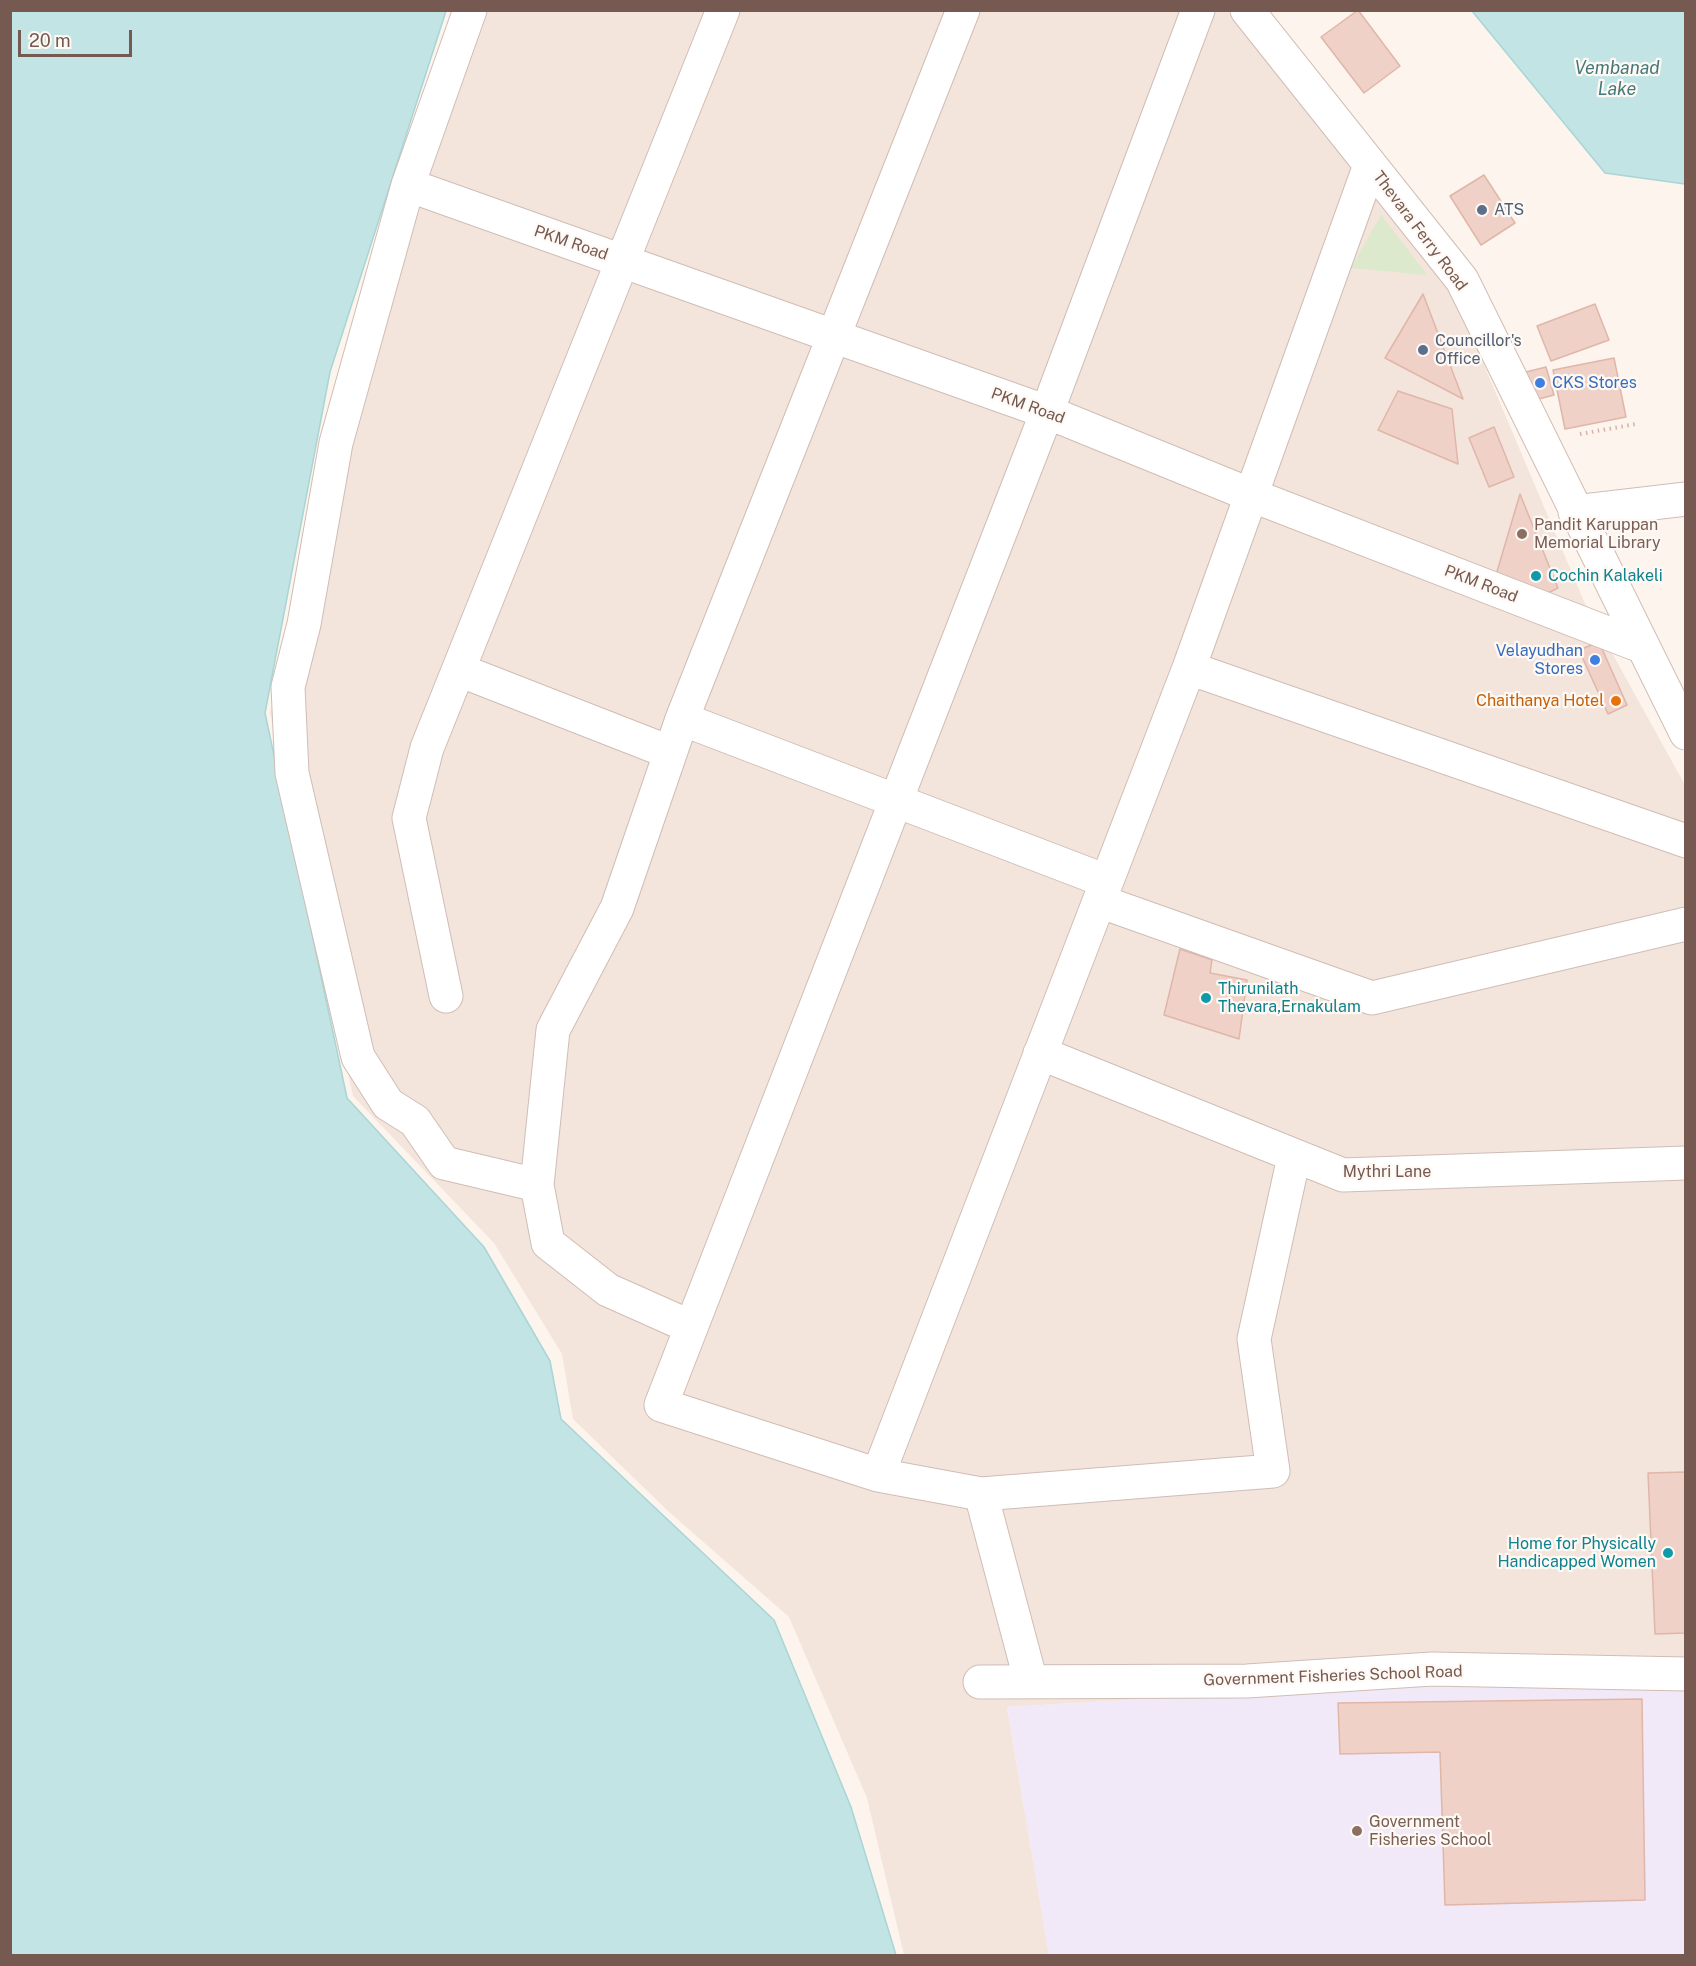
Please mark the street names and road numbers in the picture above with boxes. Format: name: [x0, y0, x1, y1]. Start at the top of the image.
street label: Thevara Ferry Road: [1369, 168, 1471, 294]
street label: PKM Road: [531, 221, 611, 265]
street label: PKM Road: [989, 384, 1067, 428]
street label: PKM Road: [1442, 561, 1520, 607]
street label: Mythri Lane: [1343, 1162, 1431, 1182]
street label: Government Fisheries School Road: [1203, 1662, 1463, 1690]

